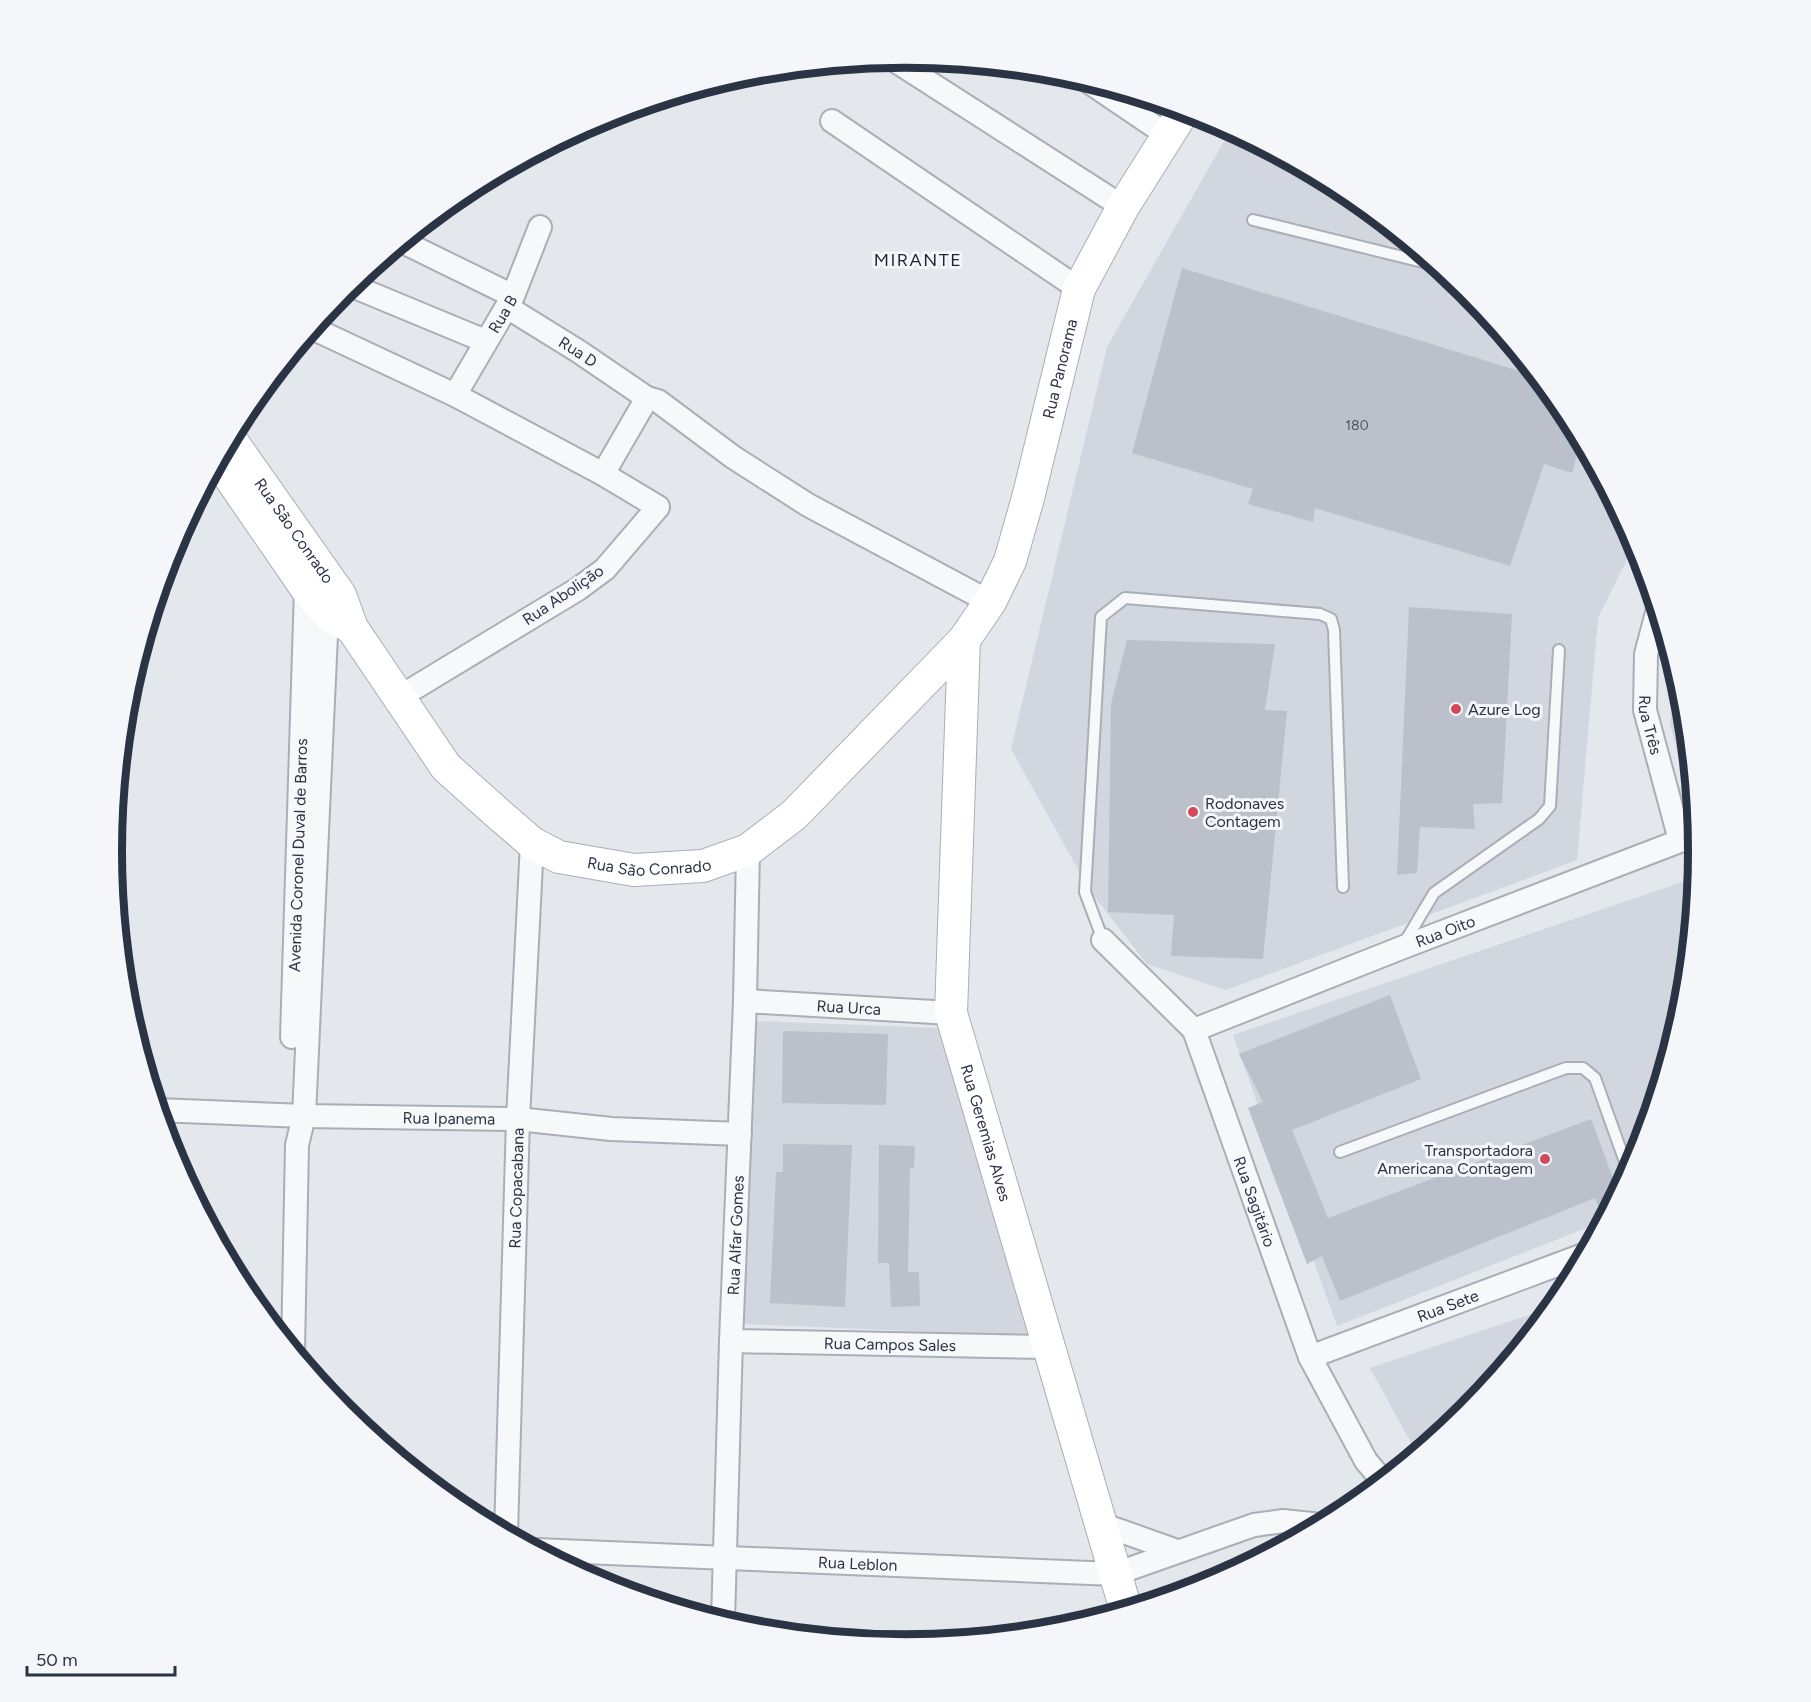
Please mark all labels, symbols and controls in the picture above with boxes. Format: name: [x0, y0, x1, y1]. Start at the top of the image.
district label: MIRANTE: [874, 249, 962, 271]
street label: Rua B: [484, 291, 521, 336]
street label: Rua Panorama: [1038, 317, 1081, 421]
street label: Rua D: [555, 332, 601, 371]
house number: 180: [1345, 417, 1369, 434]
street label: Rua São Conrado: [251, 474, 338, 587]
street label: Rua Abolição: [519, 561, 607, 629]
street label: Rua Três: [1635, 695, 1666, 757]
place label: Azure Log: [1468, 700, 1541, 719]
marker: Azure Log: [1449, 702, 1463, 716]
street label: Avenida Coronel Duval de Barros: [285, 738, 311, 972]
place label: Rodonaves Contagem: [1205, 794, 1284, 831]
marker: Rodonaves Contagem: [1186, 805, 1200, 819]
street label: Rua São Conrado: [586, 853, 714, 880]
street label: Rua Oito: [1413, 911, 1478, 951]
street label: Rua Urca: [816, 996, 882, 1018]
street label: Rua Geremias Alves: [957, 1062, 1015, 1203]
street label: Rua Ipanema: [402, 1108, 495, 1128]
street label: Rua Copacabana: [505, 1127, 527, 1249]
place label: Transportadora Americana Contagem: [1377, 1141, 1533, 1178]
marker: Transportadora Americana Contagem: [1538, 1152, 1552, 1166]
street label: Rua Sagitário: [1230, 1154, 1280, 1249]
street label: Rua Alfar Gomes: [723, 1175, 747, 1296]
street label: Rua Sete: [1414, 1285, 1481, 1326]
street label: Rua Campos Sales: [824, 1333, 956, 1355]
street label: Rua Leblon: [818, 1552, 898, 1574]
scale bar: [27, 1639, 176, 1677]
text: 50 m: [36, 1649, 78, 1671]

